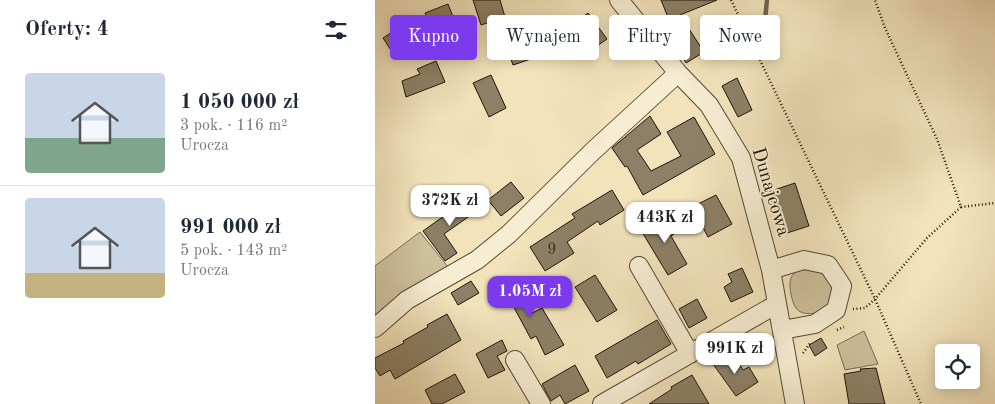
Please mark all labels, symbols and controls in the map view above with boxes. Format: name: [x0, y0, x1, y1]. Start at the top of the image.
chip: Kupno: [390, 15, 477, 60]
chip: Wynajem: [487, 15, 599, 60]
chip: Filtry: [609, 15, 690, 60]
chip: Nowe: [700, 15, 780, 60]
icon: filters: [322, 16, 350, 44]
text: Oferty: 4: [25, 19, 109, 40]
text: 1 050 000 zł: [180, 92, 299, 113]
icon: home: [65, 93, 125, 153]
text: 3 pok. · 116 m²: [180, 118, 287, 134]
text: Urocza: [180, 138, 229, 154]
street label: Dunajcowa: [748, 145, 793, 239]
pin: 372K zł: [404, 184, 496, 227]
text: 372K zł: [422, 193, 478, 209]
pin: 443K zł: [619, 202, 711, 244]
text: 443K zł: [637, 210, 693, 226]
text: 991 000 zł: [180, 217, 281, 238]
icon: home: [65, 218, 125, 278]
house number: 9: [547, 242, 557, 258]
text: 5 pok. · 143 m²: [180, 243, 287, 259]
text: Urocza: [180, 263, 229, 279]
pin: 1.05M zł: [478, 276, 582, 318]
text: 1.05M zł: [498, 284, 562, 300]
pin: 991K zł: [689, 332, 781, 375]
text: 991K zł: [707, 341, 763, 357]
map controls: [935, 344, 980, 389]
button: locate: [935, 344, 980, 389]

